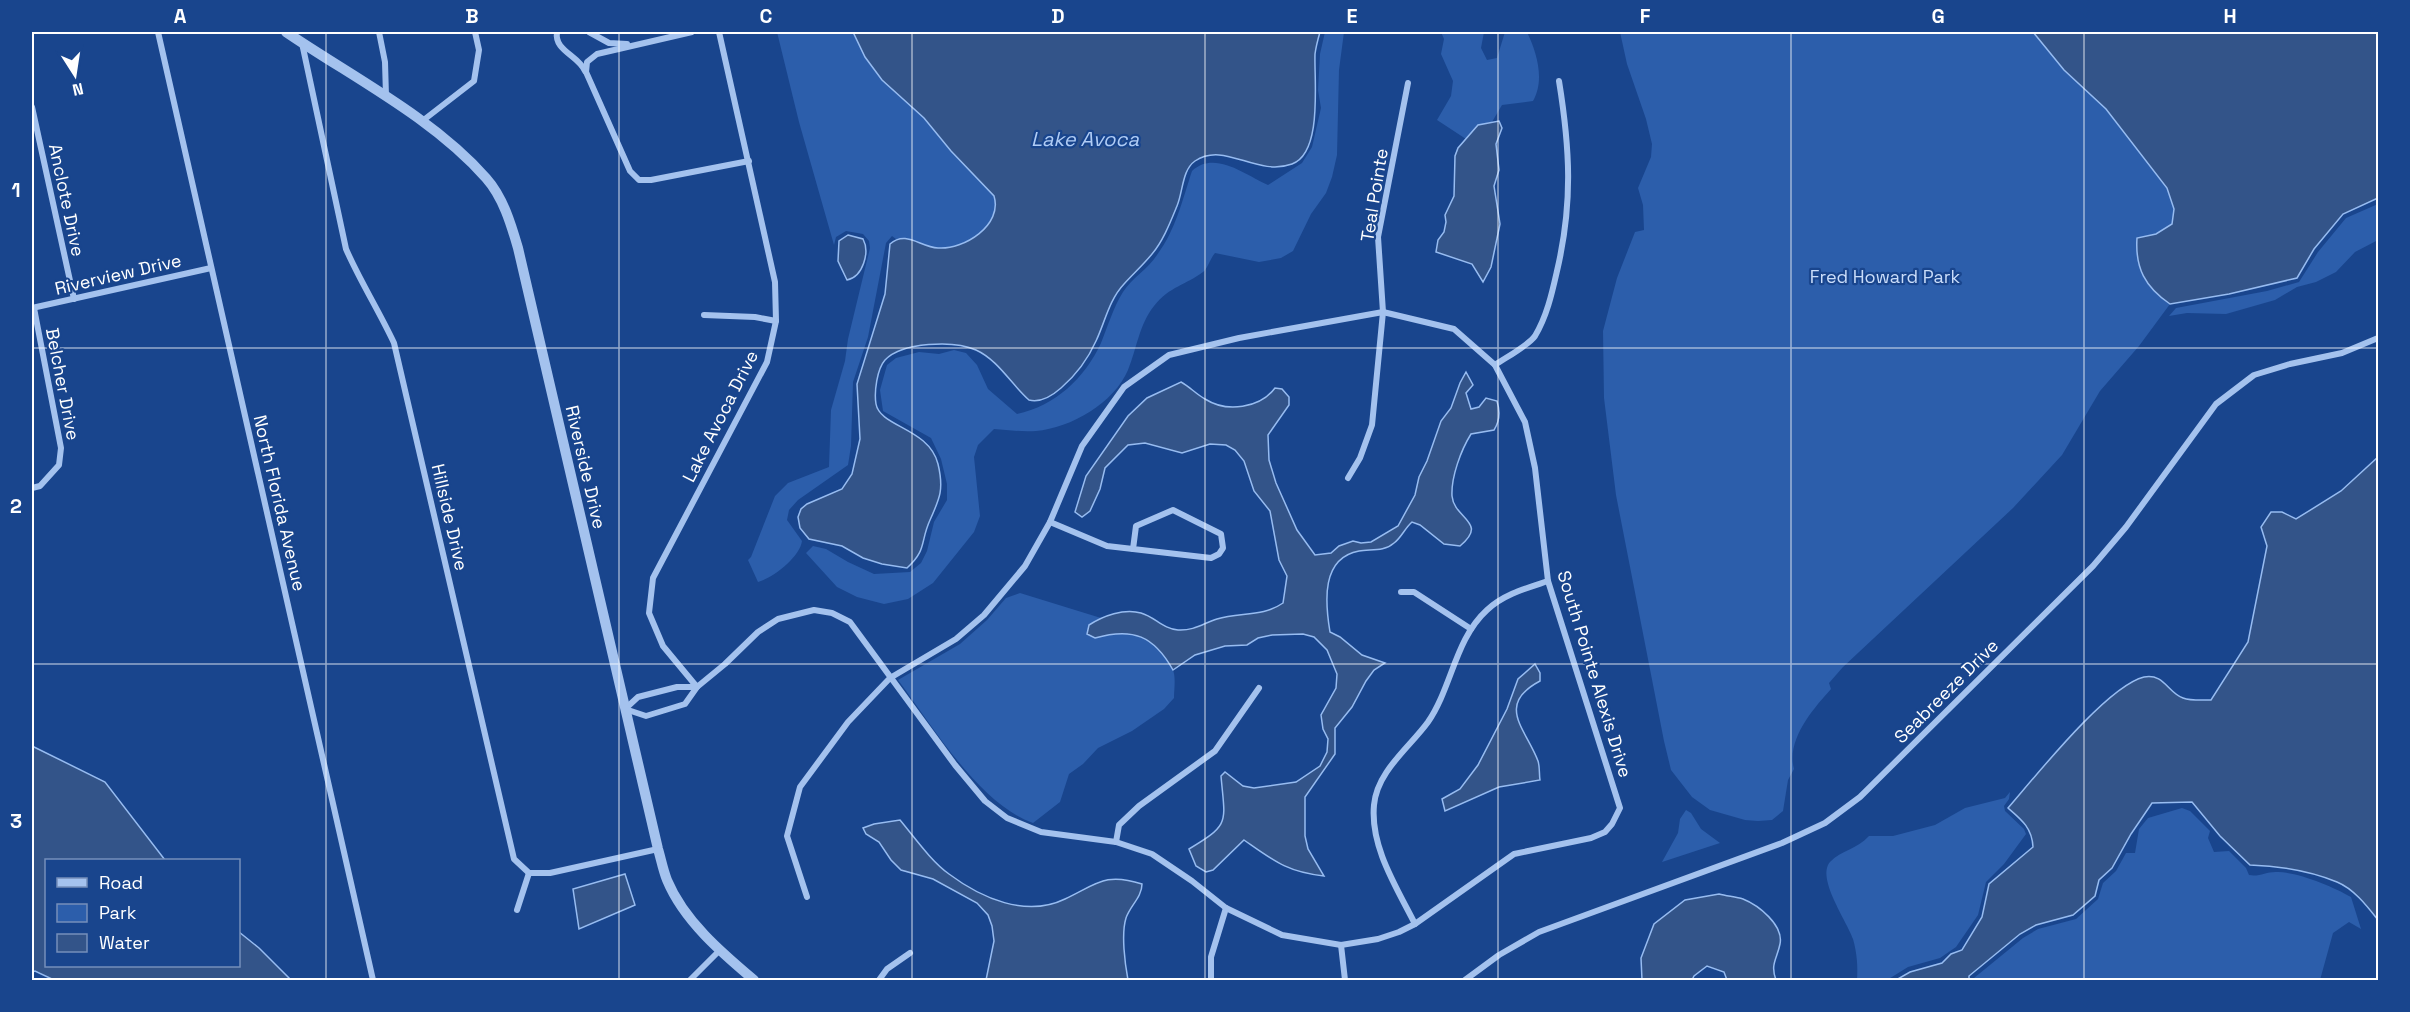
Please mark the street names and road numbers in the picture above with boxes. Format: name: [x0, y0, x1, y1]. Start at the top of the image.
street label: Anclote Drive: [44, 142, 90, 258]
street label: Teal Pointe: [1355, 147, 1393, 243]
street label: Riverview Drive: [52, 248, 184, 300]
street label: Belcher Drive: [41, 326, 85, 442]
street label: Lake Avoca Drive: [677, 346, 763, 486]
street label: Riverside Drive: [561, 403, 611, 531]
street label: North Florida Avenue: [249, 413, 311, 593]
street label: Hillside Drive: [427, 461, 473, 573]
street label: South Pointe Alexis Drive: [1553, 568, 1637, 780]
street label: Seabreeze Drive: [1889, 634, 2003, 748]

